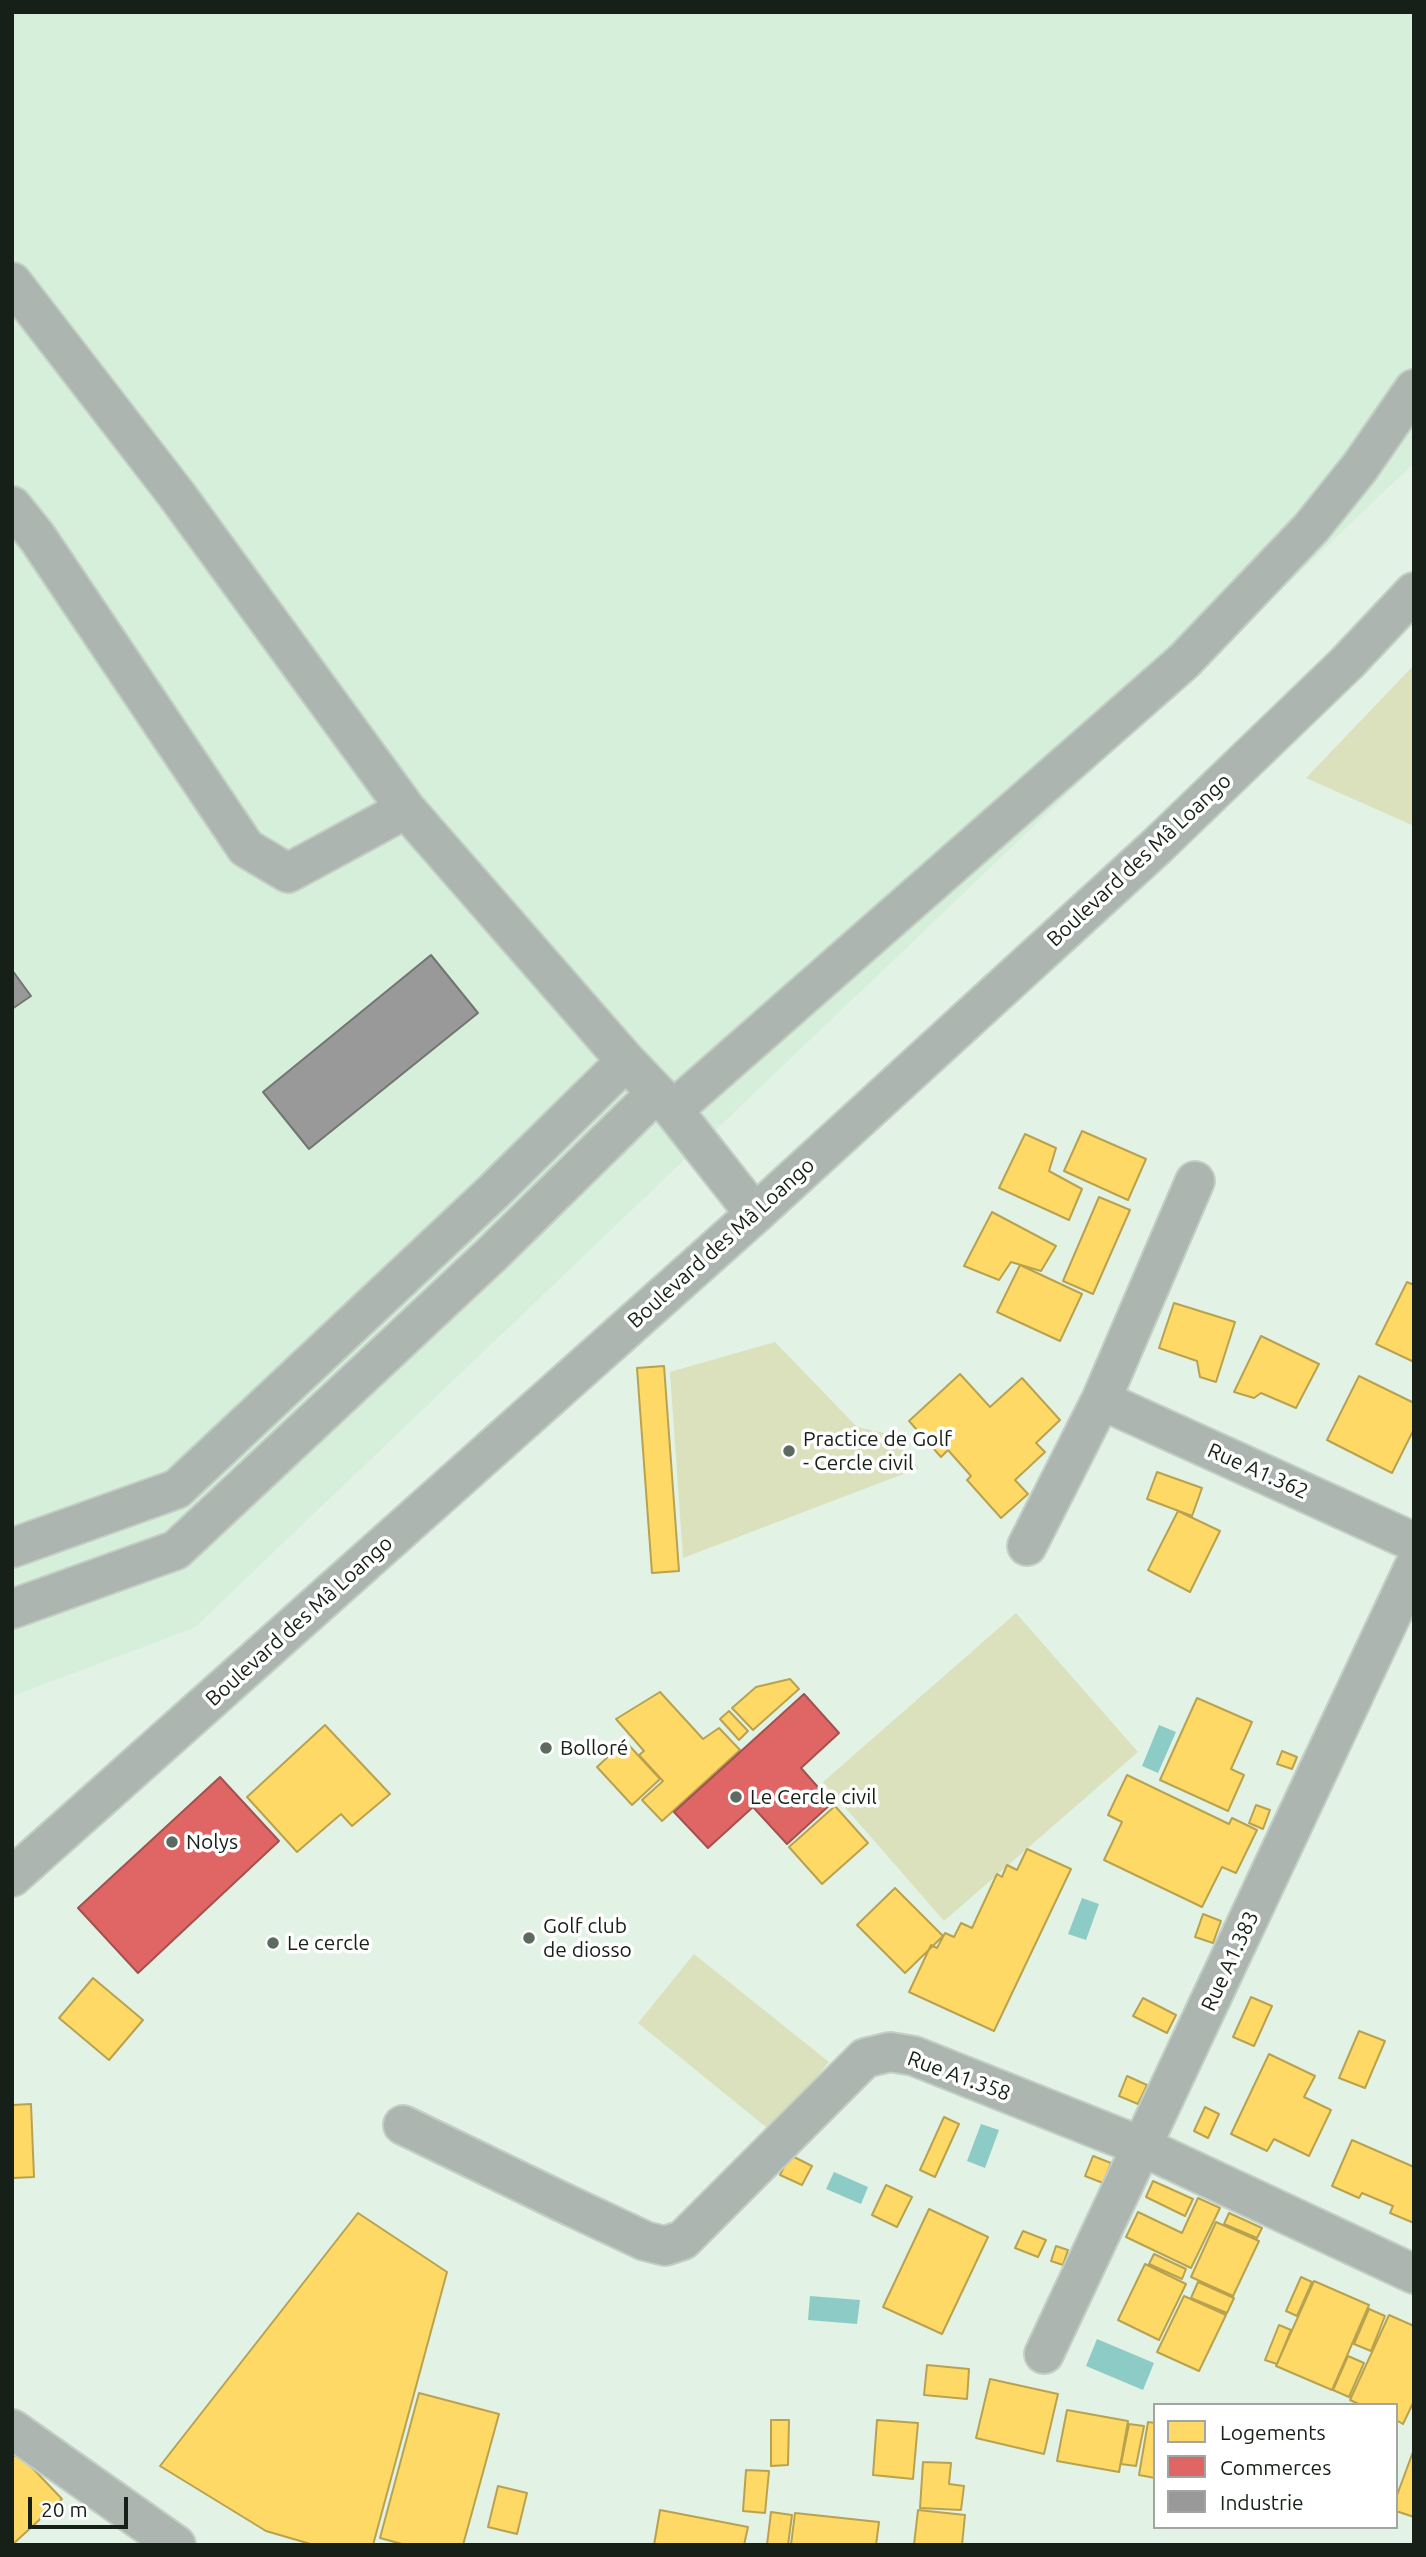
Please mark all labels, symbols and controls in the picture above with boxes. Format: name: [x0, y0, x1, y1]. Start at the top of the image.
street label: Boulevard des Mâ Loango: [1042, 768, 1236, 952]
street label: Boulevard des Mâ Loango: [622, 1152, 820, 1334]
place label: Practice de Golf - Cercle civil: [803, 1426, 952, 1476]
street label: Rue A1.362: [1204, 1438, 1312, 1504]
marker: Practice de Golf - Cercle civil: [781, 1443, 797, 1459]
street label: Boulevard des Mâ Loango: [200, 1530, 398, 1712]
place label: Bolloré: [560, 1735, 628, 1761]
marker: Bolloré: [538, 1740, 554, 1756]
place label: Le Cercle civil: [750, 1784, 877, 1810]
marker: Le Cercle civil: [728, 1789, 744, 1805]
place label: Nolys: [186, 1829, 238, 1855]
marker: Nolys: [164, 1834, 180, 1850]
street label: Rue A1.383: [1196, 1907, 1264, 2015]
place label: Golf club de diosso: [543, 1913, 632, 1963]
place label: Le cercle: [287, 1930, 370, 1956]
marker: Golf club de diosso: [521, 1930, 537, 1946]
marker: Le cercle: [265, 1935, 281, 1951]
street label: Rue A1.358: [904, 2046, 1014, 2106]
legend: [1153, 2403, 1398, 2529]
text: Logements: [1220, 2420, 1326, 2444]
text: Commerces: [1220, 2455, 1331, 2479]
scale bar: [32, 2484, 131, 2528]
text: Industrie: [1220, 2490, 1304, 2514]
text: 20 m: [41, 2497, 88, 2521]

